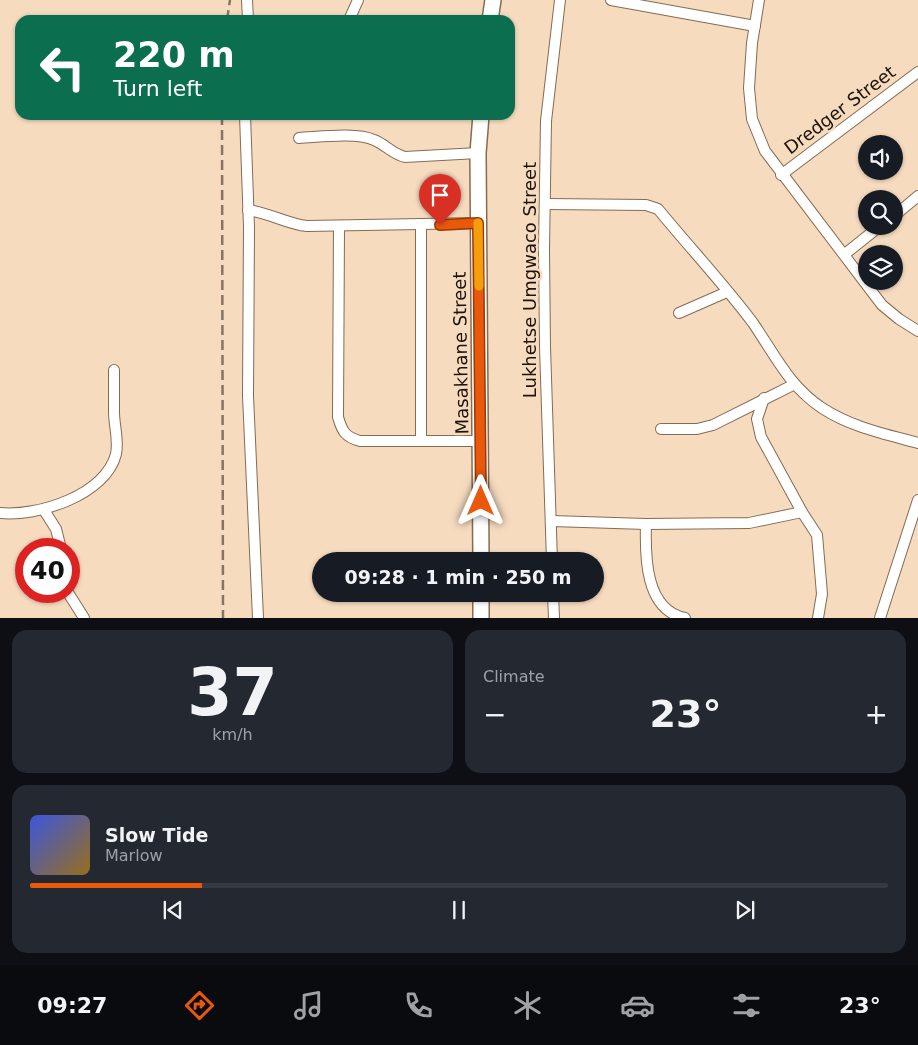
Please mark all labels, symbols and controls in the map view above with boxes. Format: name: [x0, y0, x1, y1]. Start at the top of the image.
icon: left: [30, 35, 95, 100]
text: 220 m: [113, 35, 235, 75]
street label: Dredger Street: [780, 61, 899, 158]
text: Turn left: [113, 76, 202, 101]
map controls: [858, 135, 903, 290]
button: sound: [858, 135, 903, 180]
street label: Lukhetse Umgwaco Street: [519, 162, 540, 398]
pin: [419, 174, 461, 225]
icon: arrive: [426, 181, 454, 209]
button: search: [858, 190, 903, 235]
button: layers: [858, 245, 903, 290]
street label: Masakhane Street: [449, 271, 472, 435]
position arrow: [454, 474, 506, 526]
speed limit sign: 40: [15, 538, 80, 603]
text: 09:28 · 1 min · 250 m: [344, 566, 572, 588]
text: 37: [187, 655, 278, 730]
text: Climate: [483, 667, 545, 686]
text: 23°: [650, 692, 721, 736]
text: −: [483, 698, 506, 731]
text: +: [865, 698, 888, 731]
text: km/h: [212, 725, 253, 744]
text: Slow Tide: [105, 824, 208, 846]
text: Marlow: [105, 846, 163, 865]
icon: previous: [159, 896, 187, 924]
icon: pause: [445, 896, 473, 924]
icon: next: [731, 896, 759, 924]
icon: directions: [182, 988, 217, 1023]
icon: music: [291, 988, 326, 1023]
icon: phone: [401, 988, 436, 1023]
icon: climate: [510, 988, 545, 1023]
icon: car: [620, 988, 655, 1023]
icon: filters: [729, 988, 764, 1023]
text: 09:27: [37, 993, 107, 1018]
text: 23°: [839, 993, 881, 1018]

